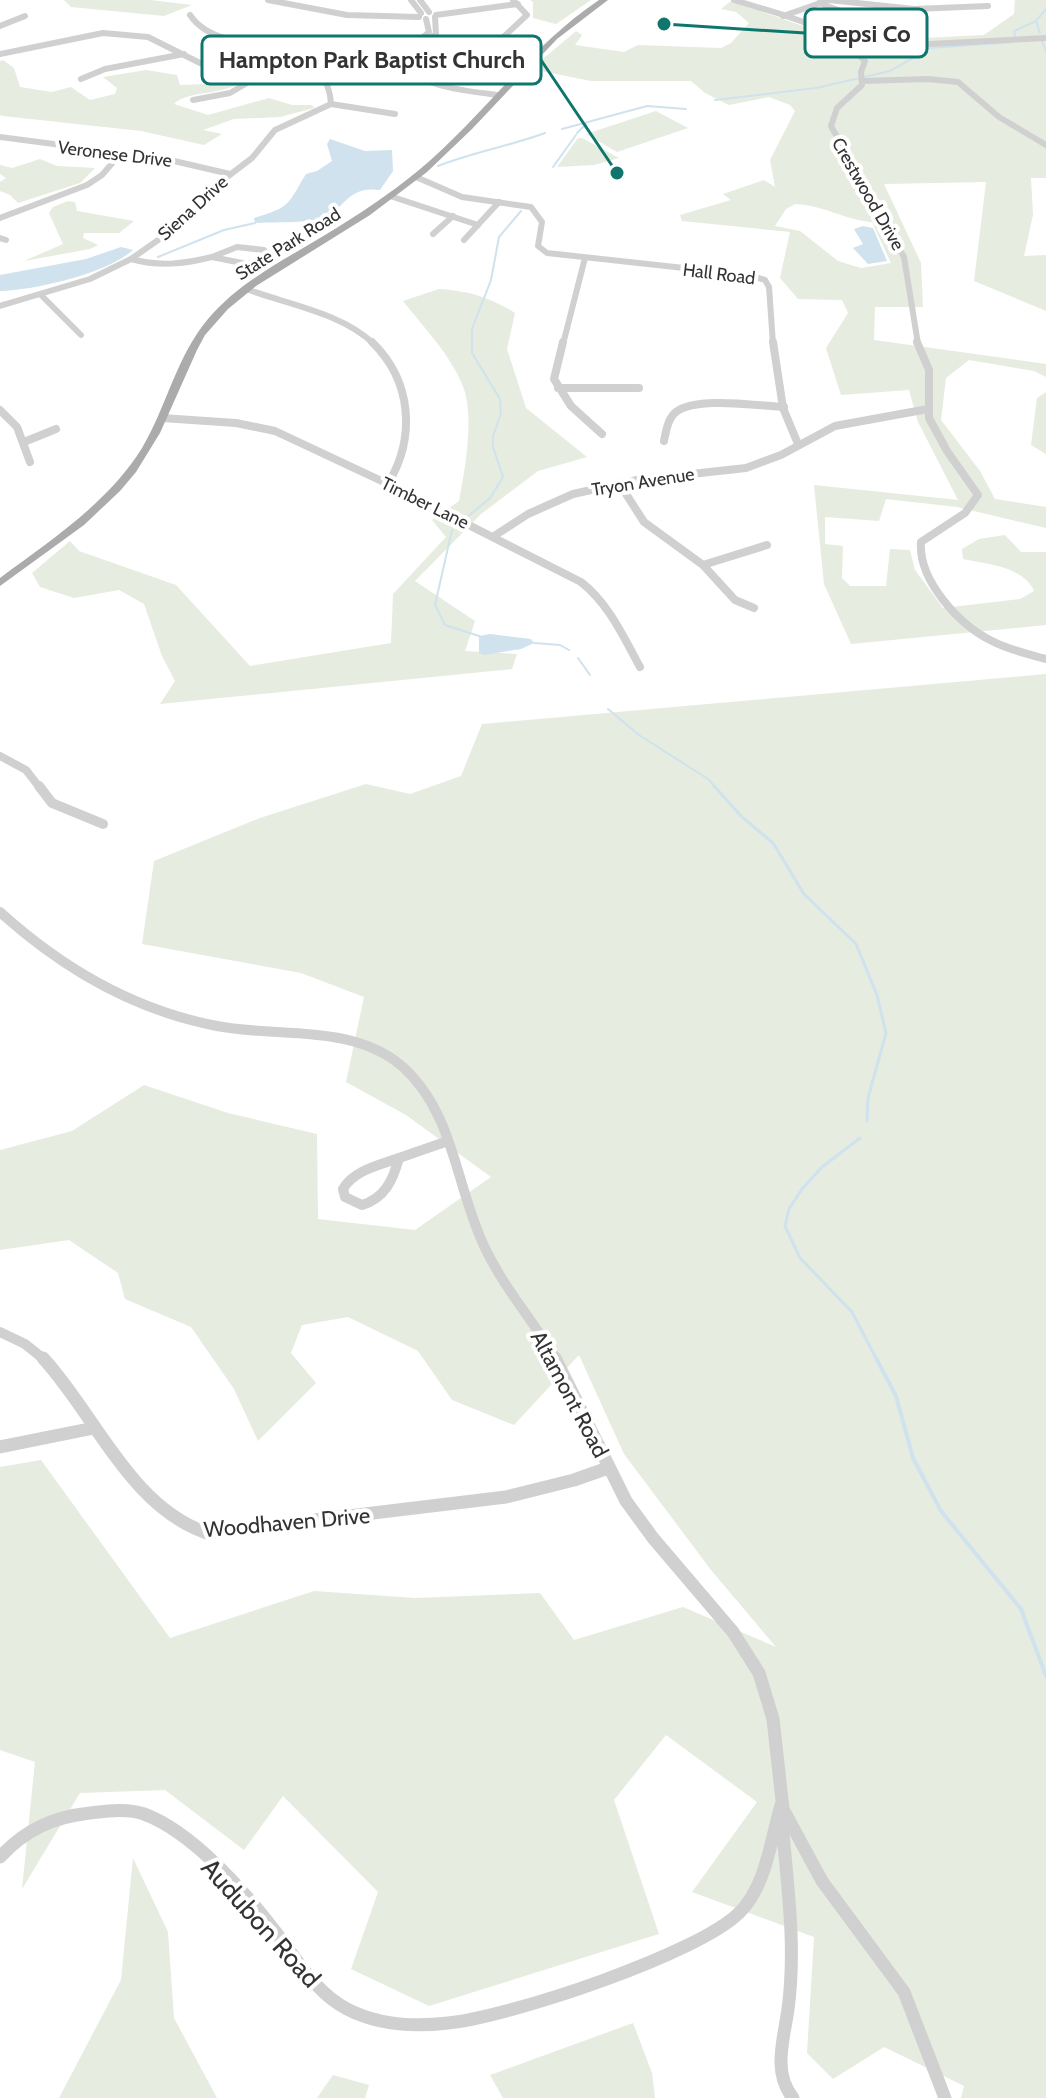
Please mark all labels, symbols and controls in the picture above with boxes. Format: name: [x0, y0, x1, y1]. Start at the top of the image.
callout: Pepsi Co: [805, 9, 927, 57]
text: Pepsi Co: [821, 19, 911, 48]
callout: Hampton Park Baptist Church: [202, 36, 541, 84]
text: Hampton Park Baptist Church: [219, 45, 525, 74]
street label: Crestwood Drive: [827, 134, 909, 254]
street label: Veronese Drive: [57, 136, 173, 172]
street label: Siena Drive: [153, 171, 233, 245]
street label: State Park Road: [231, 203, 345, 285]
street label: Hall Road: [682, 259, 756, 289]
street label: Tryon Avenue: [590, 463, 696, 501]
street label: Timber Lane: [378, 472, 472, 534]
street label: Altamont Road: [525, 1326, 614, 1462]
street label: Woodhaven Drive: [203, 1502, 371, 1543]
street label: Audubon Road: [195, 1852, 327, 1994]

